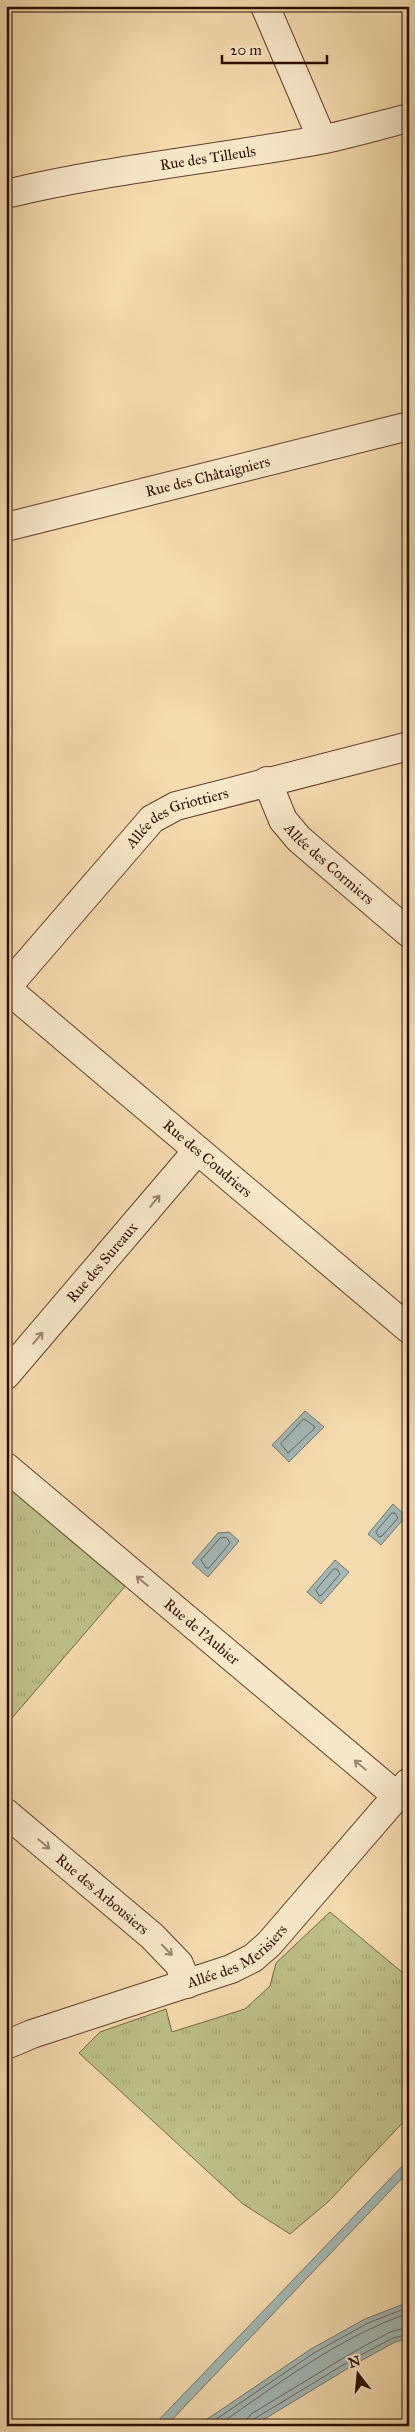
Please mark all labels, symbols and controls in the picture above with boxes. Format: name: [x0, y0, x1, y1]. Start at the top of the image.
scale bar: [222, 32, 328, 64]
text: 20 m: [230, 41, 262, 59]
street label: Rue des Tilleuls: [159, 142, 257, 174]
street label: Rue des Châtaigniers: [144, 452, 272, 501]
street label: Allée des Griottiers: [121, 784, 230, 853]
street label: Allée des Cormiers: [280, 819, 378, 908]
street label: Rue des Coudriers: [159, 1116, 256, 1201]
one-way arrow: [149, 1195, 160, 1208]
street label: Rue des Sureaux: [63, 1218, 141, 1306]
one-way arrow: [32, 1332, 43, 1345]
one-way arrow: [135, 1576, 148, 1587]
street label: Rue de l'Aubier: [160, 1595, 244, 1669]
one-way arrow: [354, 1759, 367, 1770]
one-way arrow: [37, 1839, 50, 1850]
street label: Rue des Arbousiers: [52, 1850, 153, 1938]
street label: Allée des Merisiers: [184, 1921, 291, 1992]
one-way arrow: [161, 1944, 173, 1957]
north arrow: [332, 2350, 382, 2400]
text: N: [347, 2352, 363, 2372]

